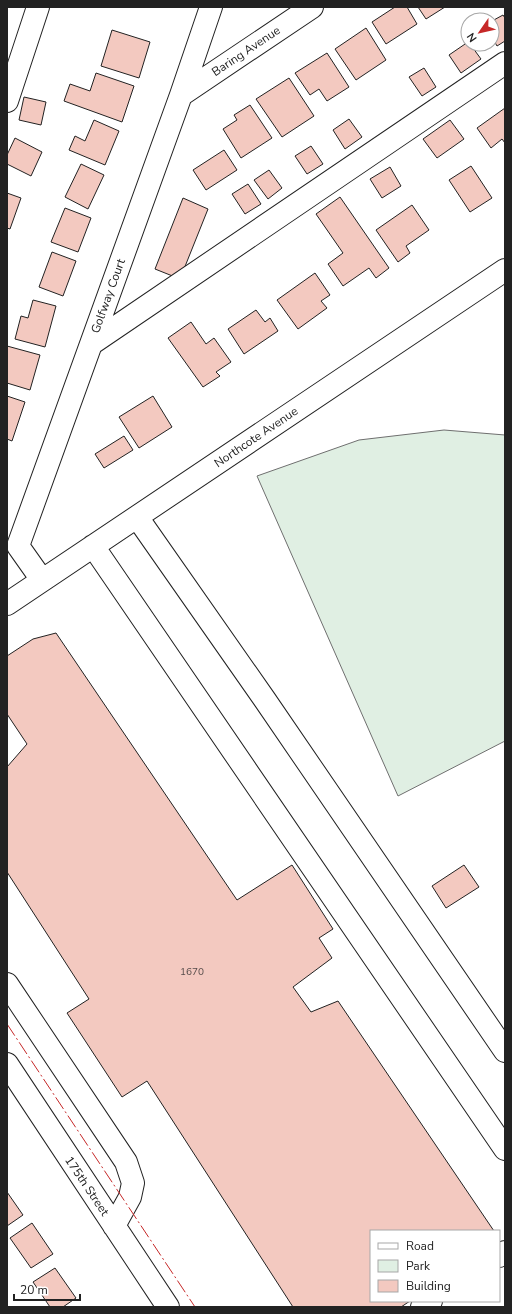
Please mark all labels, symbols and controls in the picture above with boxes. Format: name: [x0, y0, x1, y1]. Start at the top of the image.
north arrow: [460, 12, 500, 52]
street label: Baring Avenue: [209, 22, 283, 80]
text: N: [464, 30, 481, 45]
street label: Golfway Court: [87, 256, 129, 335]
street label: Northcote Avenue: [211, 403, 301, 471]
house number: 1670: [180, 965, 204, 979]
street label: 175th Street: [61, 1153, 113, 1220]
legend: [370, 1230, 500, 1302]
text: Road: [406, 1238, 434, 1254]
text: Park: [406, 1258, 431, 1274]
scale bar: [14, 1276, 80, 1302]
text: Building: [406, 1278, 451, 1294]
text: 20 m: [20, 1282, 48, 1298]

